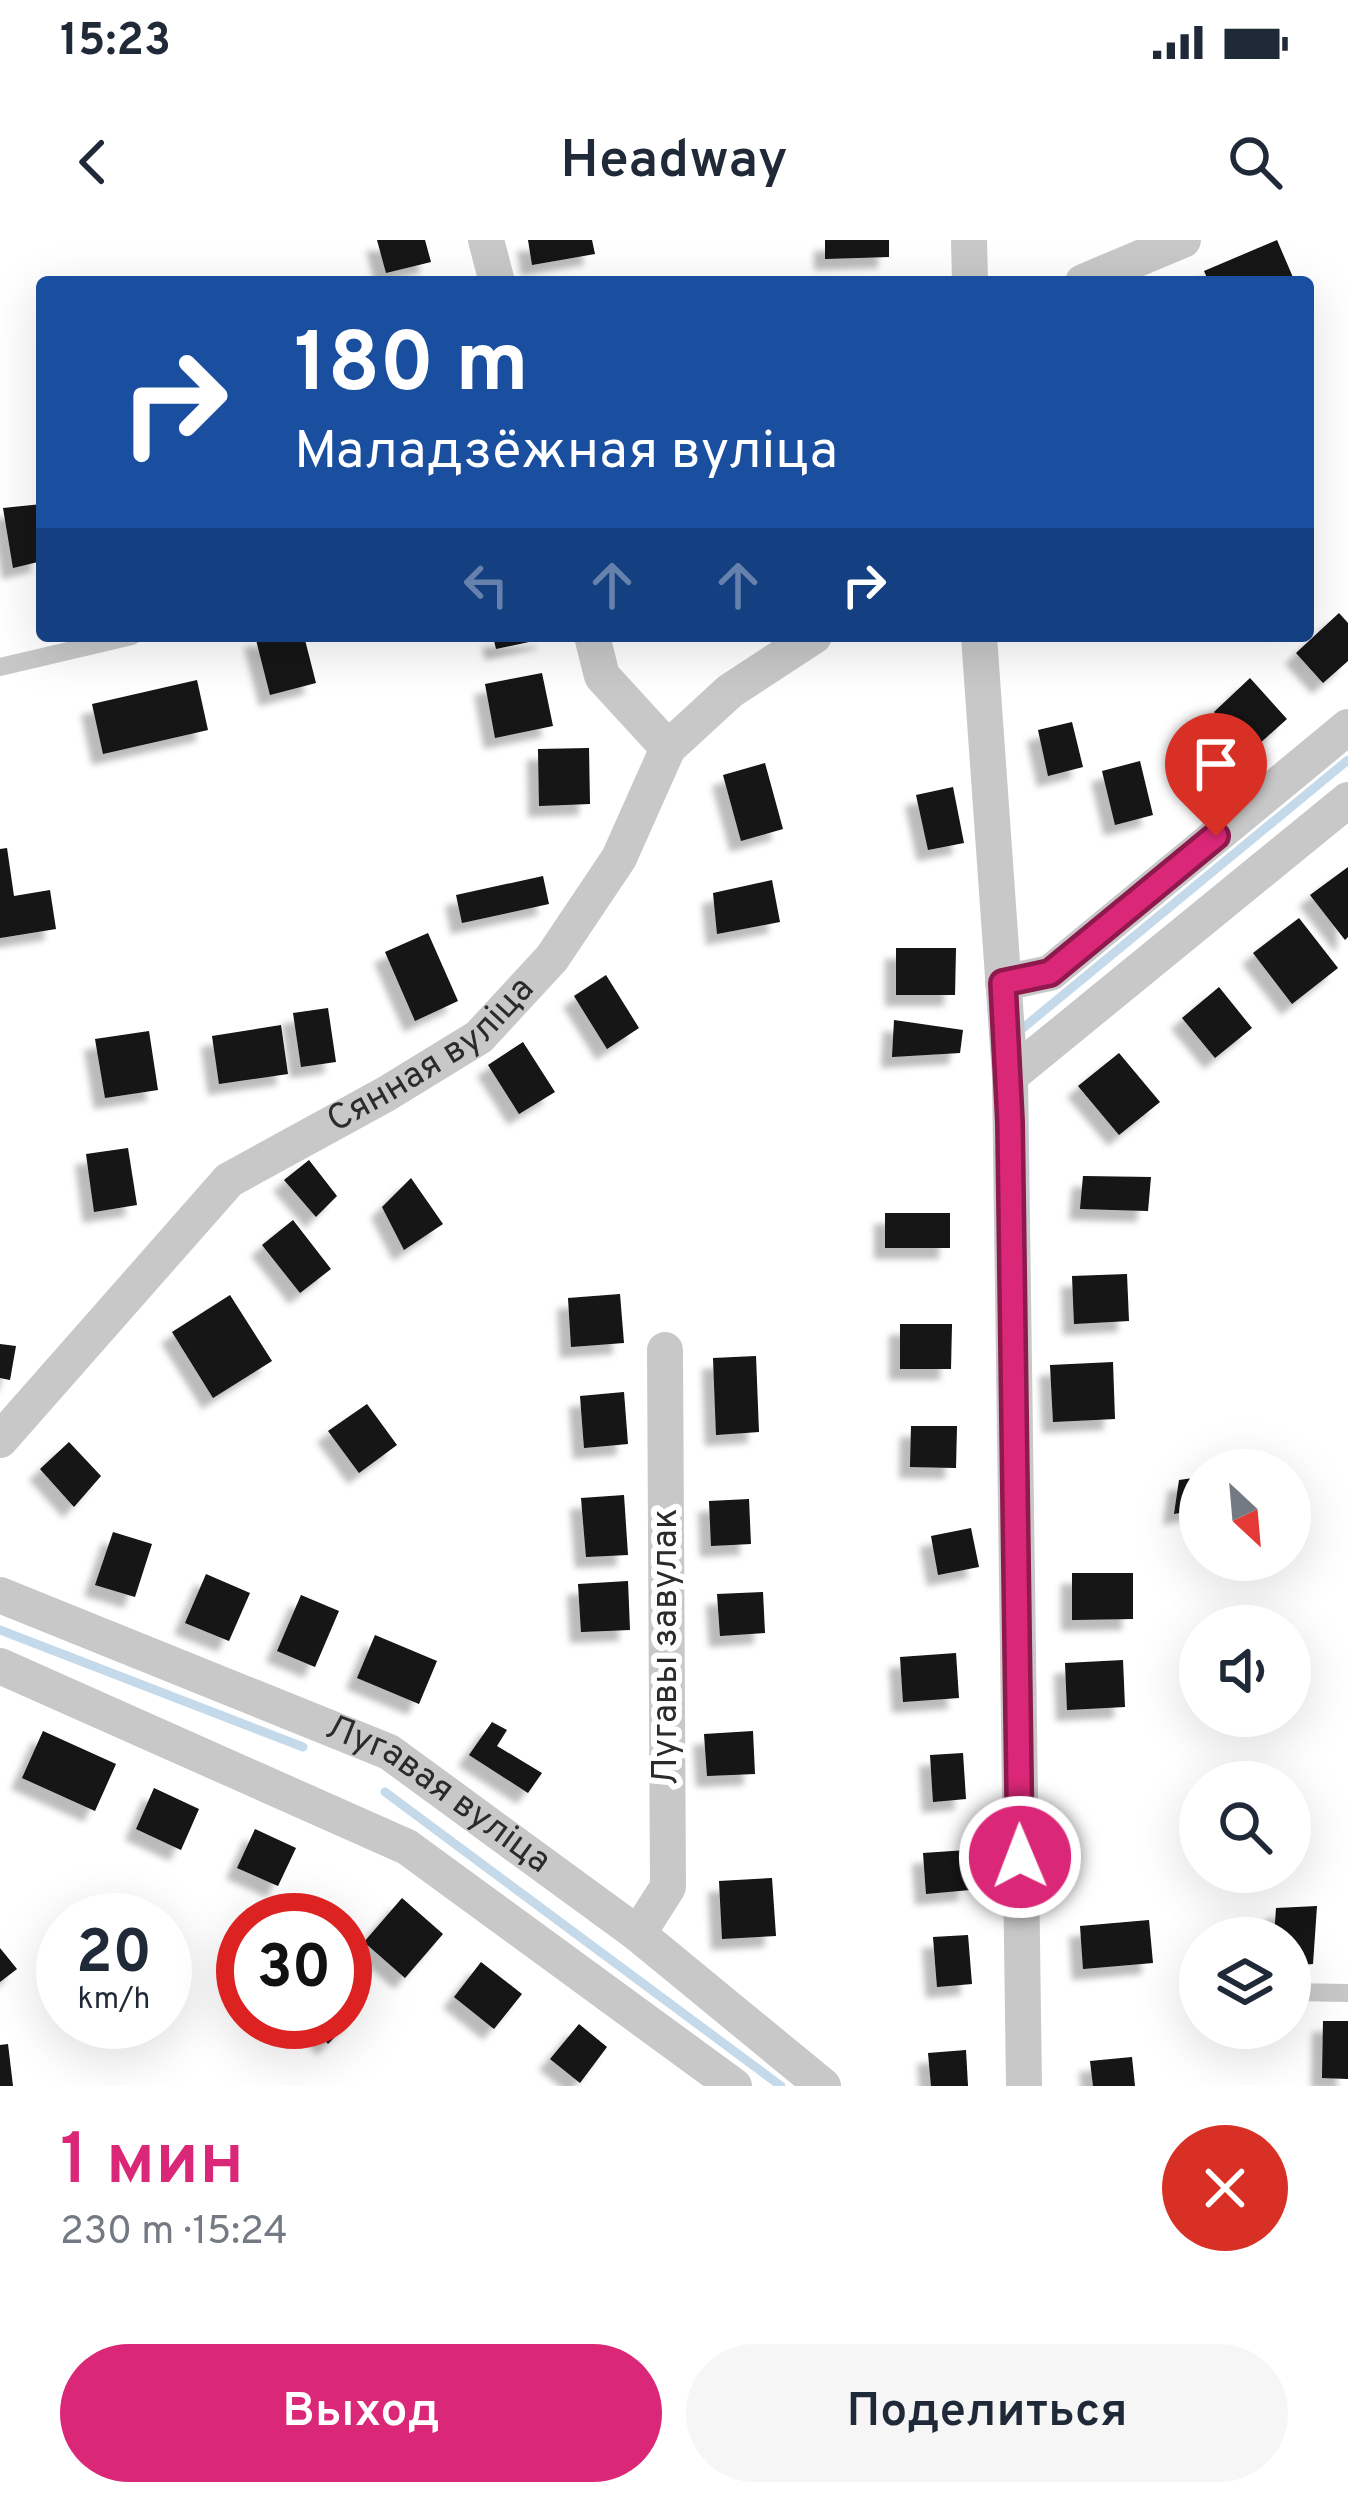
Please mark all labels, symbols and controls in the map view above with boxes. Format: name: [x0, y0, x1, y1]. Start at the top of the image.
text: 15:23: [60, 14, 171, 71]
text: Headway: [560, 128, 788, 197]
icon: back: [60, 129, 126, 195]
icon: search: [1222, 129, 1288, 195]
text: 180 m: [294, 315, 529, 421]
icon: right: [96, 324, 252, 480]
text: Маладзёжная вуліца: [294, 419, 838, 488]
icon: left: [453, 552, 519, 618]
icon: ahead: [579, 552, 645, 618]
icon: ahead: [705, 552, 771, 618]
icon: right: [831, 552, 897, 618]
pin: [1165, 713, 1267, 836]
icon: arrive: [1183, 731, 1249, 797]
street label: Сянная вуліца: [320, 968, 545, 1144]
north arrow: [1179, 1449, 1311, 1581]
map controls: [1179, 1449, 1311, 2049]
street label: Лугавы завулак: [644, 1508, 690, 1786]
button: sound: [1179, 1605, 1311, 1737]
street label: Лугавая вуліца: [318, 1706, 559, 1885]
button: search: [1179, 1761, 1311, 1893]
position arrow: [957, 1794, 1083, 1920]
speed limit sign: 30: [216, 1893, 372, 2049]
button: layers: [1179, 1917, 1311, 2049]
text: 20: [76, 1918, 152, 1994]
text: km/h: [78, 1982, 150, 2019]
text: 1 мин: [60, 2118, 244, 2210]
button: close: [1162, 2125, 1288, 2251]
text: 230 m · 15:24: [60, 2209, 288, 2258]
button: Выход: [60, 2344, 662, 2482]
button: Поделиться: [686, 2344, 1288, 2482]

